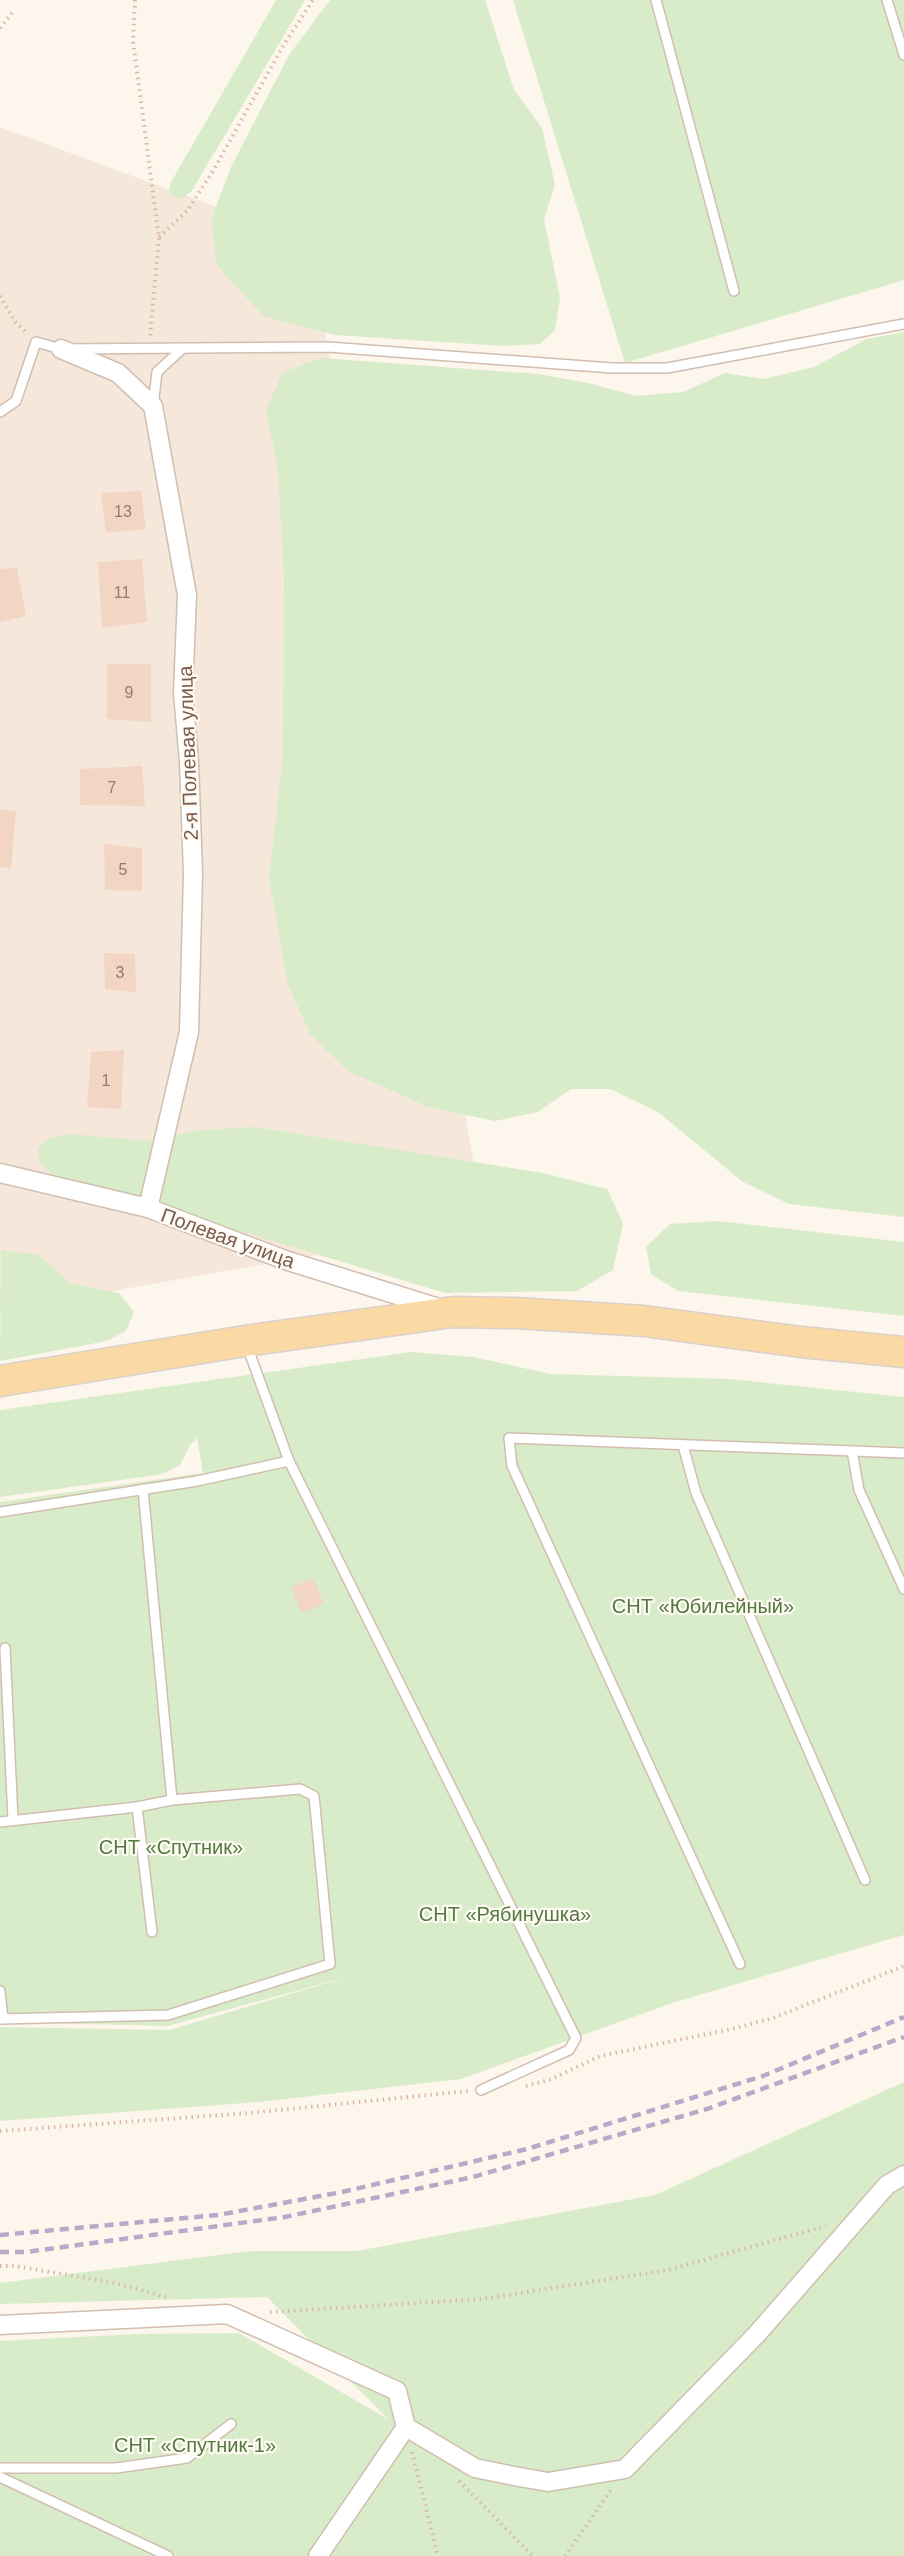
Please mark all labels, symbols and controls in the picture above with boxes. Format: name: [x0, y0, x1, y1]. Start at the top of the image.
house number: 13: [114, 503, 132, 520]
house number: 11: [114, 584, 130, 601]
street label: 2-я Полевая улица: [174, 664, 202, 841]
house number: 9: [125, 684, 134, 701]
house number: 7: [108, 779, 117, 796]
house number: 5: [119, 861, 128, 878]
house number: 3: [116, 964, 125, 981]
house number: 1: [102, 1072, 111, 1089]
street label: Полевая улица: [158, 1204, 299, 1273]
park label: СНТ «Юбилейный»: [612, 1595, 794, 1617]
park label: СНТ «Спутник»: [99, 1836, 243, 1858]
park label: СНТ «Рябинушка»: [419, 1903, 591, 1925]
park label: СНТ «Спутник-1»: [114, 2434, 276, 2456]

